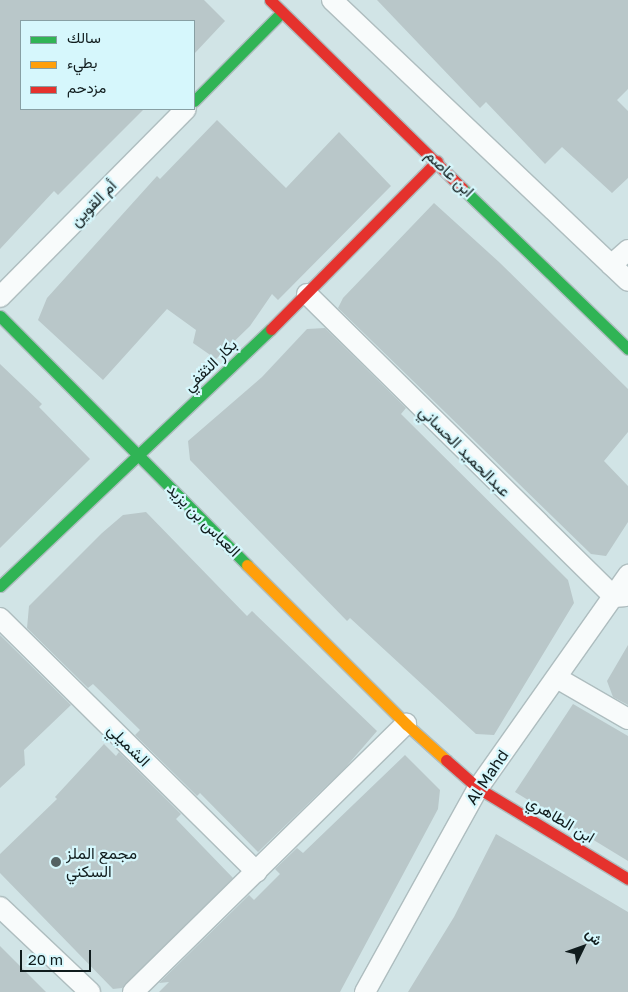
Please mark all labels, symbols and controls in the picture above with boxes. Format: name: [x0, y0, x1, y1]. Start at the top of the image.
legend: [20, 20, 195, 110]
text: سالك: [67, 28, 101, 46]
text: بطيء: [67, 53, 97, 71]
text: مزدحم: [67, 78, 106, 96]
street label: ابن عاصم: [422, 145, 478, 201]
street label: أم القوين: [66, 176, 120, 230]
street label: بكار الثقفي: [179, 335, 241, 395]
street label: عبدالحميد الحساني: [415, 401, 515, 501]
street label: العباس بن يزيد: [163, 479, 245, 561]
street label: الشميلي: [104, 720, 154, 770]
street label: Al Mahd: [462, 746, 512, 808]
street label: ابن الطاهري: [524, 791, 598, 847]
place label: مجمع الملز السكني: [66, 843, 137, 881]
marker: مجمع الملز السكني: [50, 856, 62, 868]
north arrow: [558, 922, 608, 972]
text: ش: [583, 925, 606, 949]
scale bar: [22, 940, 94, 972]
text: 20 m: [28, 950, 63, 968]

